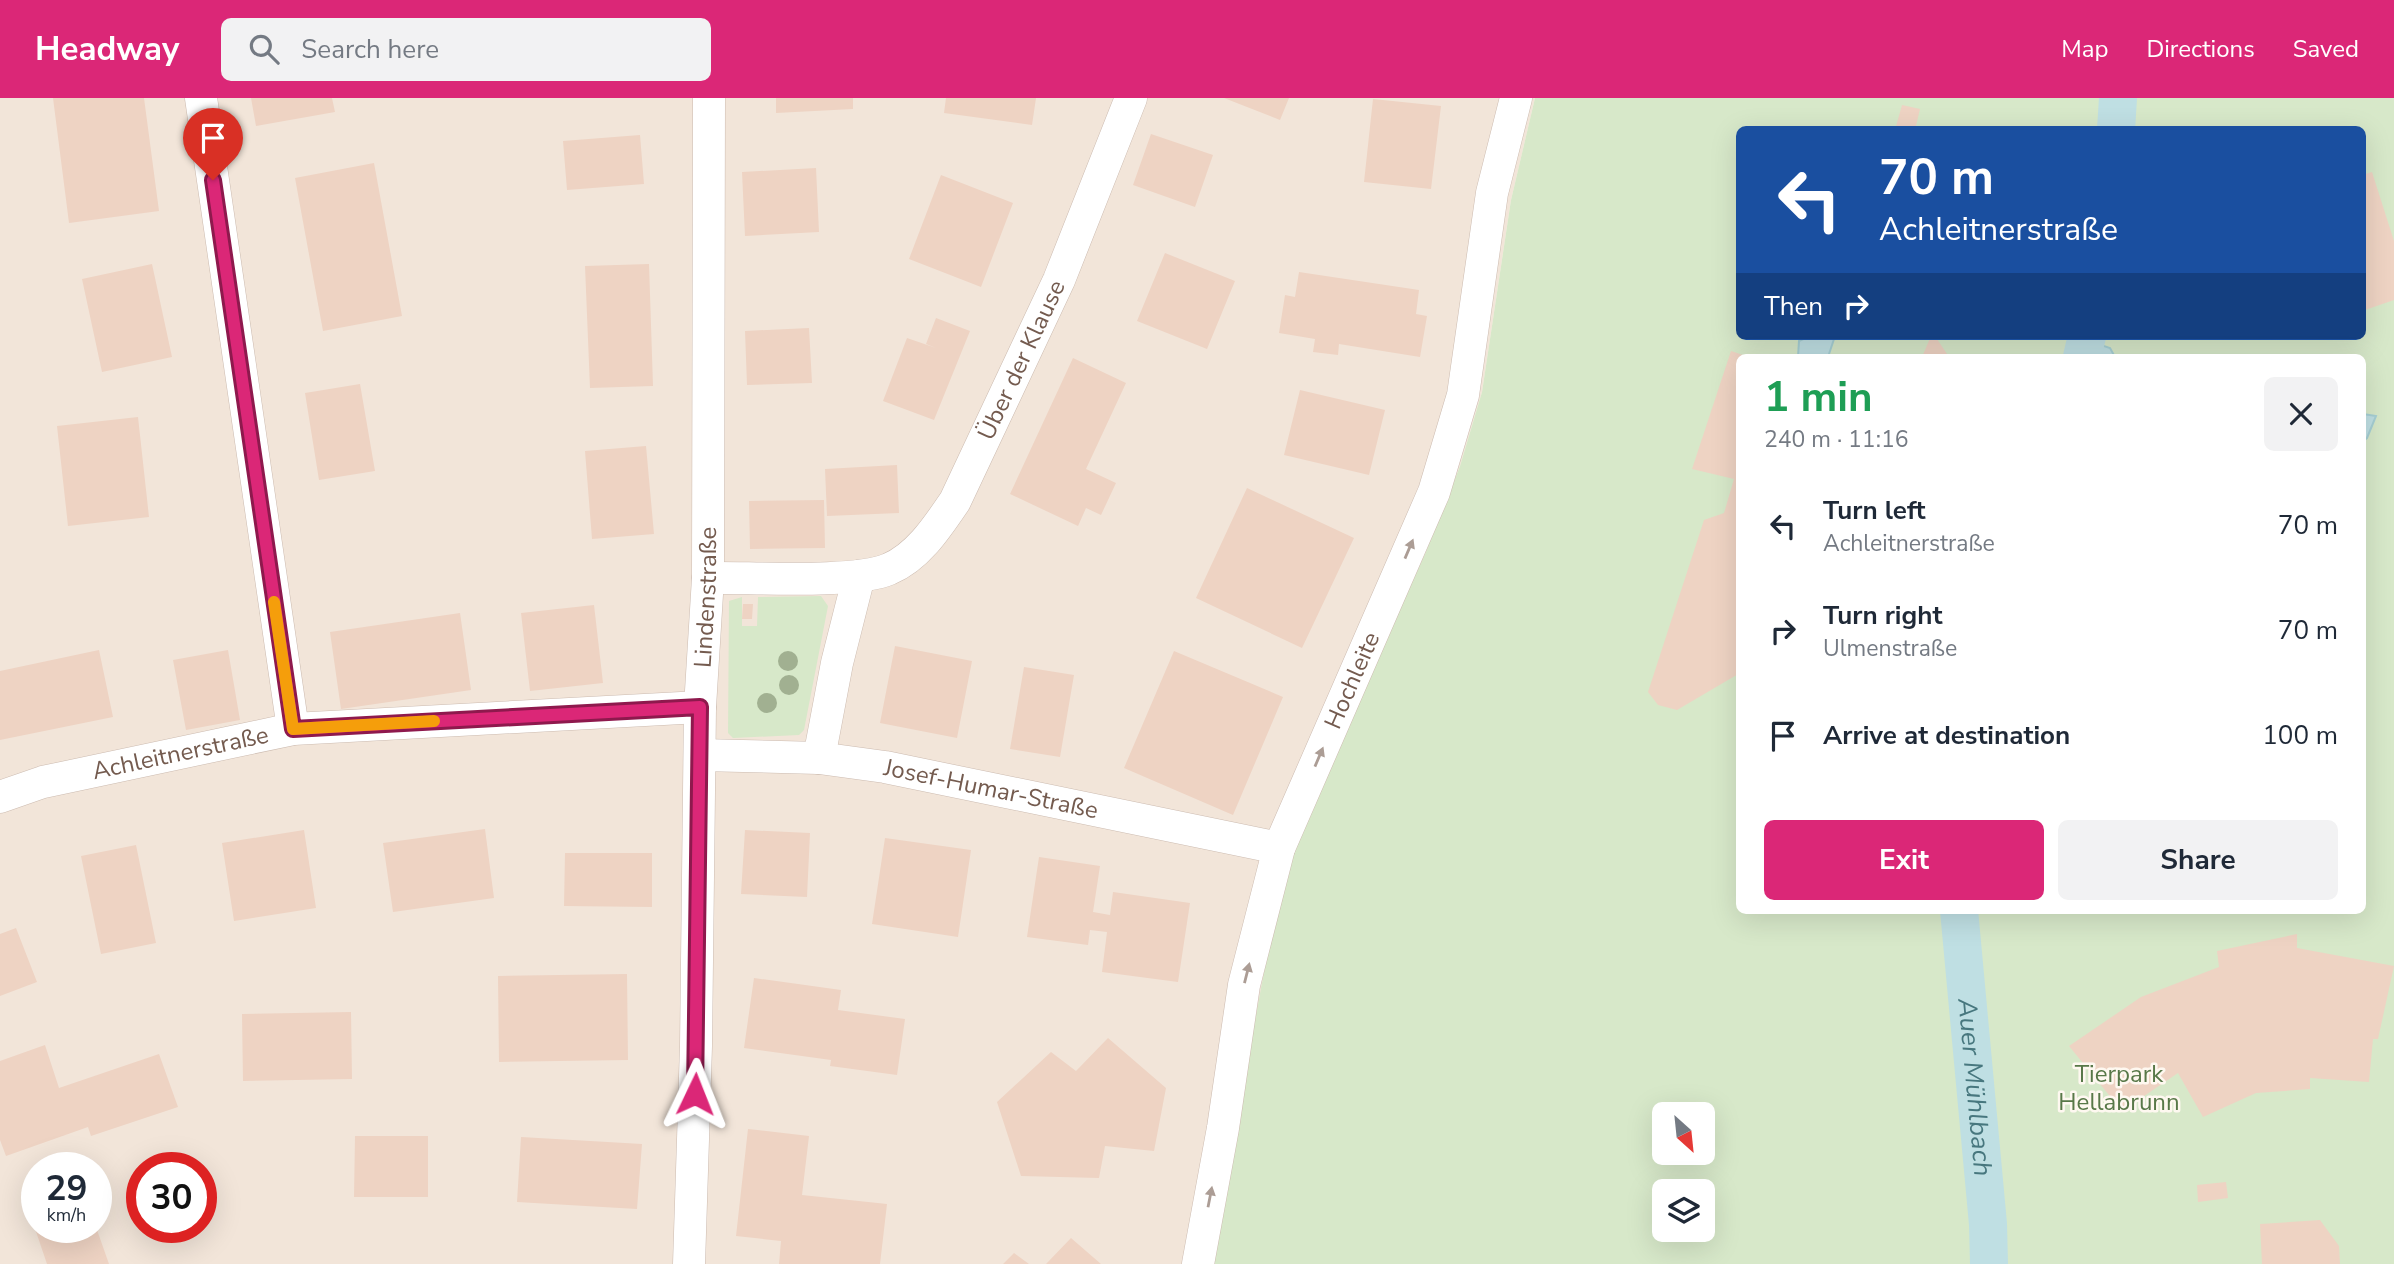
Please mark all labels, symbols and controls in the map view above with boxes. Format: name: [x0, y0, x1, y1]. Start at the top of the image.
search box: [221, 18, 711, 81]
text: Headway: [35, 27, 179, 72]
icon: search: [245, 30, 283, 68]
text: Search here: [301, 32, 439, 67]
text: Map: [2061, 33, 2108, 65]
text: Directions: [2146, 33, 2255, 65]
text: Saved: [2293, 33, 2359, 65]
pin: [183, 108, 243, 180]
icon: arrive: [194, 119, 232, 157]
text: 70 m: [1879, 144, 1994, 211]
icon: left: [1764, 154, 1855, 245]
text: Achleitnerstraße: [1879, 208, 2118, 251]
street label: Über der Klause: [970, 275, 1073, 445]
icon: right: [1837, 287, 1875, 325]
text: Then: [1764, 289, 1823, 324]
text: 1 min: [1764, 369, 1873, 426]
button: close: [2264, 377, 2338, 451]
text: 240 m · 11:16: [1764, 424, 1909, 455]
text: Turn left: [1823, 493, 1926, 528]
icon: left: [1764, 507, 1802, 545]
text: 70 m: [2278, 508, 2338, 543]
street label: Lindenstraße: [686, 527, 724, 669]
text: Achleitnerstraße: [1823, 528, 1995, 559]
one-way arrow: [1404, 538, 1415, 559]
text: Turn right: [1823, 598, 1942, 633]
icon: right: [1764, 612, 1802, 650]
text: 70 m: [2278, 613, 2338, 648]
street label: Hochleite: [1317, 627, 1387, 734]
text: Ulmenstraße: [1823, 633, 1957, 664]
icon: arrive: [1764, 717, 1802, 755]
text: Arrive at destination: [1823, 718, 2070, 753]
text: 100 m: [2262, 718, 2338, 753]
street label: Achleitnerstraße: [89, 719, 271, 787]
one-way arrow: [1313, 747, 1324, 768]
street label: Josef-Humar-Straße: [880, 751, 1101, 826]
button: Exit: [1764, 820, 2044, 900]
button: Share: [2058, 820, 2338, 900]
one-way arrow: [1242, 961, 1253, 983]
water label: Auer Mühlbach: [1949, 996, 2001, 1178]
position arrow: [658, 1057, 732, 1131]
park label: Tierpark Hellabrunn: [2058, 1058, 2180, 1118]
north arrow: [1652, 1102, 1715, 1166]
map controls: [1652, 1102, 1715, 1242]
speed limit sign: 30: [126, 1152, 217, 1243]
text: 29: [45, 1165, 88, 1212]
button: layers: [1652, 1179, 1715, 1242]
one-way arrow: [1205, 1186, 1216, 1208]
text: km/h: [47, 1203, 86, 1227]

